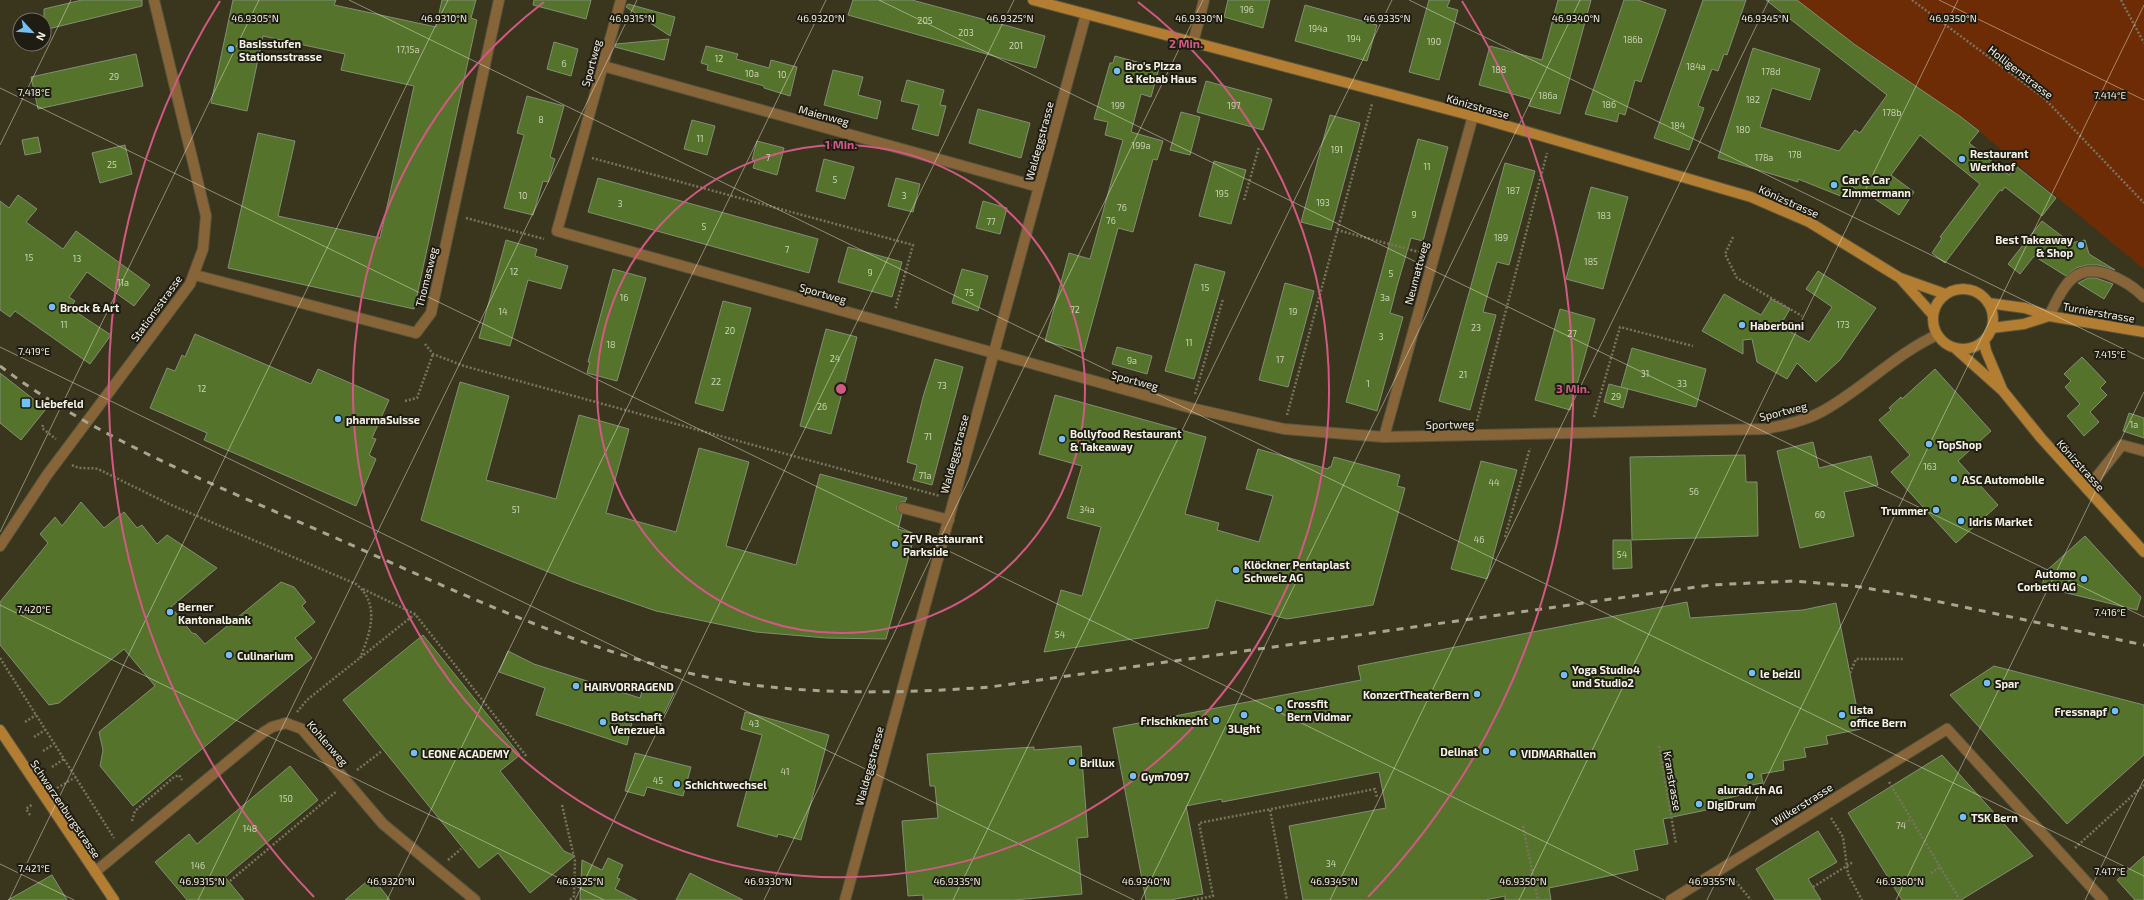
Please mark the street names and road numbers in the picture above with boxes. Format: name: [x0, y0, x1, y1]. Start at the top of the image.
street label: Sportweg: [578, 38, 604, 88]
street label: Holligenstrasse: [1986, 43, 2056, 101]
street label: Könizstrasse: [1445, 91, 1511, 121]
street label: Waldeggstrasse: [1022, 100, 1056, 182]
street label: Maienweg: [797, 102, 851, 128]
street label: Könizstrasse: [1757, 182, 1821, 220]
street label: Neumattweg: [1401, 240, 1431, 306]
street label: Thomasweg: [412, 246, 440, 308]
street label: Stationsstrasse: [128, 272, 184, 344]
street label: Sportweg: [798, 280, 848, 306]
street label: Turnierstrasse: [2062, 299, 2136, 325]
street label: Sportweg: [1110, 367, 1160, 393]
street label: Sportweg: [1758, 399, 1808, 423]
street label: Waldeggstrasse: [937, 413, 971, 495]
street label: Sportweg: [1426, 417, 1474, 431]
street label: Könizstrasse: [2055, 437, 2108, 493]
street label: Kohlenweg: [305, 718, 351, 768]
street label: Waldeggstrasse: [852, 725, 886, 807]
street label: Kranstrasse: [1661, 750, 1685, 812]
street label: Schwarzenburgstrasse: [28, 757, 104, 861]
street label: Wilkerstrasse: [1769, 780, 1835, 828]

